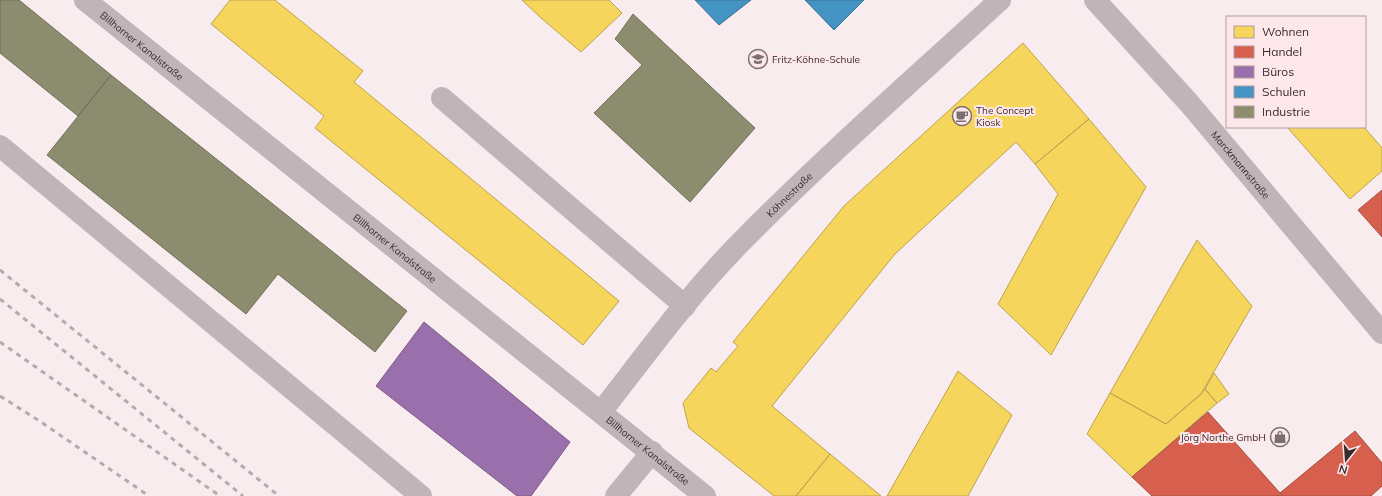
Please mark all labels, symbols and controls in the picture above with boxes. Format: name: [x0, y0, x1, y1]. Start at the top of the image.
street label: Billhorner Kanalstraße: [98, 8, 186, 83]
legend: [1226, 16, 1366, 128]
text: Wohnen: [1262, 24, 1309, 39]
text: Handel: [1262, 44, 1302, 59]
school or university icon: Fritz-Köhne-Schule: [747, 48, 769, 70]
place label: Fritz-Köhne-Schule: [772, 53, 860, 66]
text: Büros: [1262, 64, 1294, 79]
text: Schulen: [1262, 84, 1306, 99]
place label: The Concept Kiosk: [976, 104, 1034, 129]
text: Industrie: [1262, 104, 1310, 119]
cafe icon: The Concept Kiosk: [951, 105, 973, 127]
street label: Marckmannstraße: [1209, 128, 1273, 201]
street label: Köhnestraße: [763, 169, 815, 220]
street label: Billhorner Kanalstraße: [351, 211, 439, 285]
street label: Billhorner Kanalstraße: [604, 413, 692, 488]
shop icon: Jörg Northe GmbH: [1269, 426, 1291, 448]
place label: Jörg Northe GmbH: [1181, 431, 1266, 444]
north arrow: [1326, 440, 1366, 480]
text: N: [1337, 462, 1349, 477]

